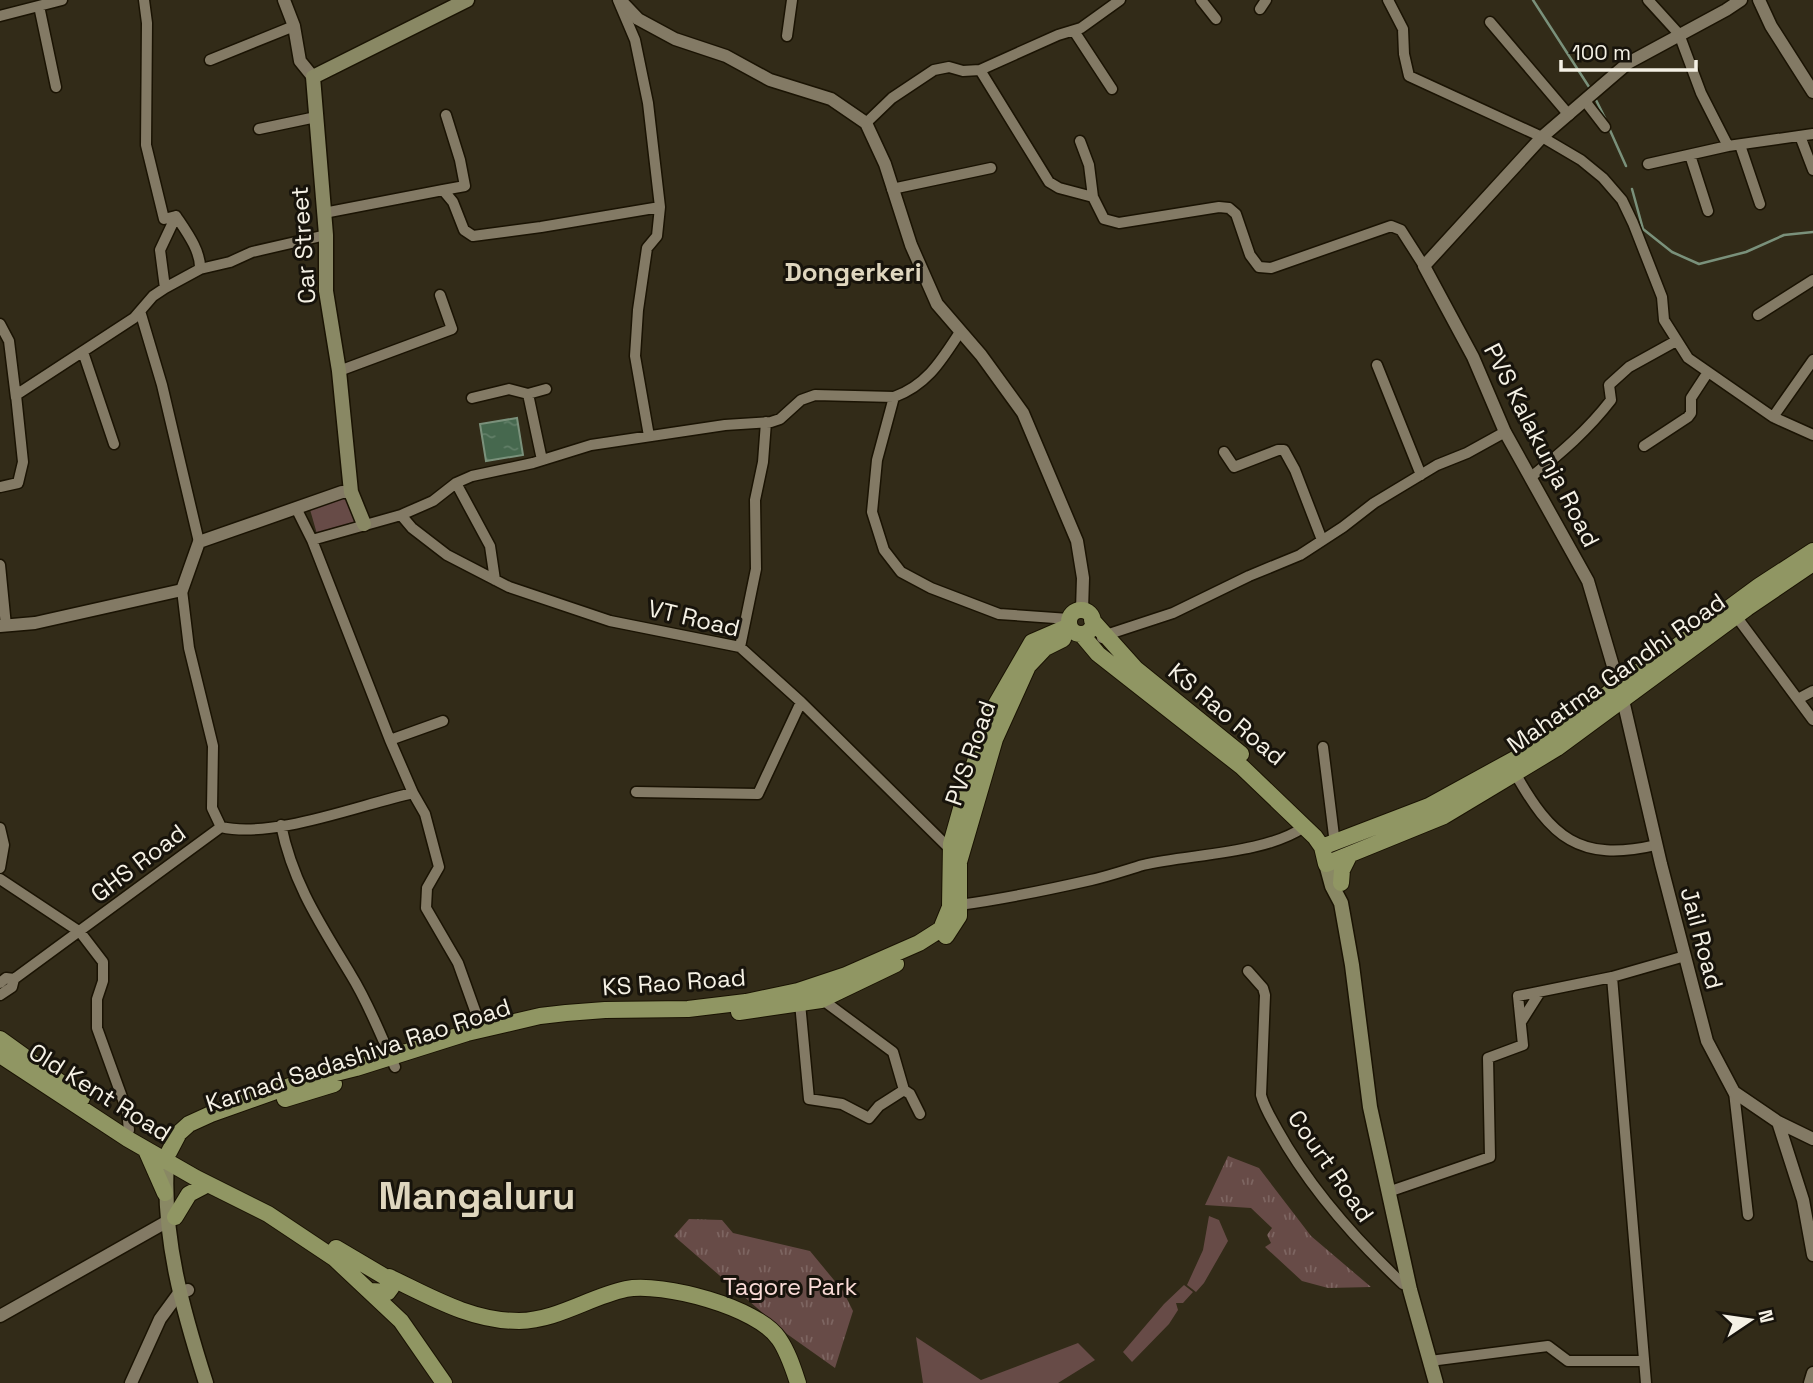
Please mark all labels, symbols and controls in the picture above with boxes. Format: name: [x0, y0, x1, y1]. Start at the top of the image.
scale bar: [1561, 28, 1696, 72]
text: 100 m: [1572, 39, 1631, 66]
street label: Car Street: [283, 185, 323, 305]
district label: Dongerkeri: [784, 255, 922, 289]
street label: PVS Kalakunja Road: [1477, 338, 1607, 552]
street label: Mahatma Gandhi Road: [1501, 586, 1731, 760]
street label: VT Road: [645, 592, 743, 644]
street label: KS Rao Road: [1162, 656, 1292, 772]
street label: PVS Road: [938, 697, 1002, 809]
street label: GHS Road: [84, 817, 192, 909]
street label: Jail Road: [1674, 884, 1730, 992]
street label: KS Rao Road: [601, 962, 747, 1002]
street label: Karnad Sadashiva Rao Road: [202, 991, 514, 1119]
street label: Old Kent Road: [23, 1036, 177, 1148]
street label: Court Road: [1281, 1104, 1381, 1228]
district label: Mangaluru: [378, 1172, 576, 1220]
park label: Tagore Park: [723, 1271, 857, 1302]
north arrow: [1715, 1285, 1785, 1355]
text: N: [1752, 1307, 1780, 1325]

